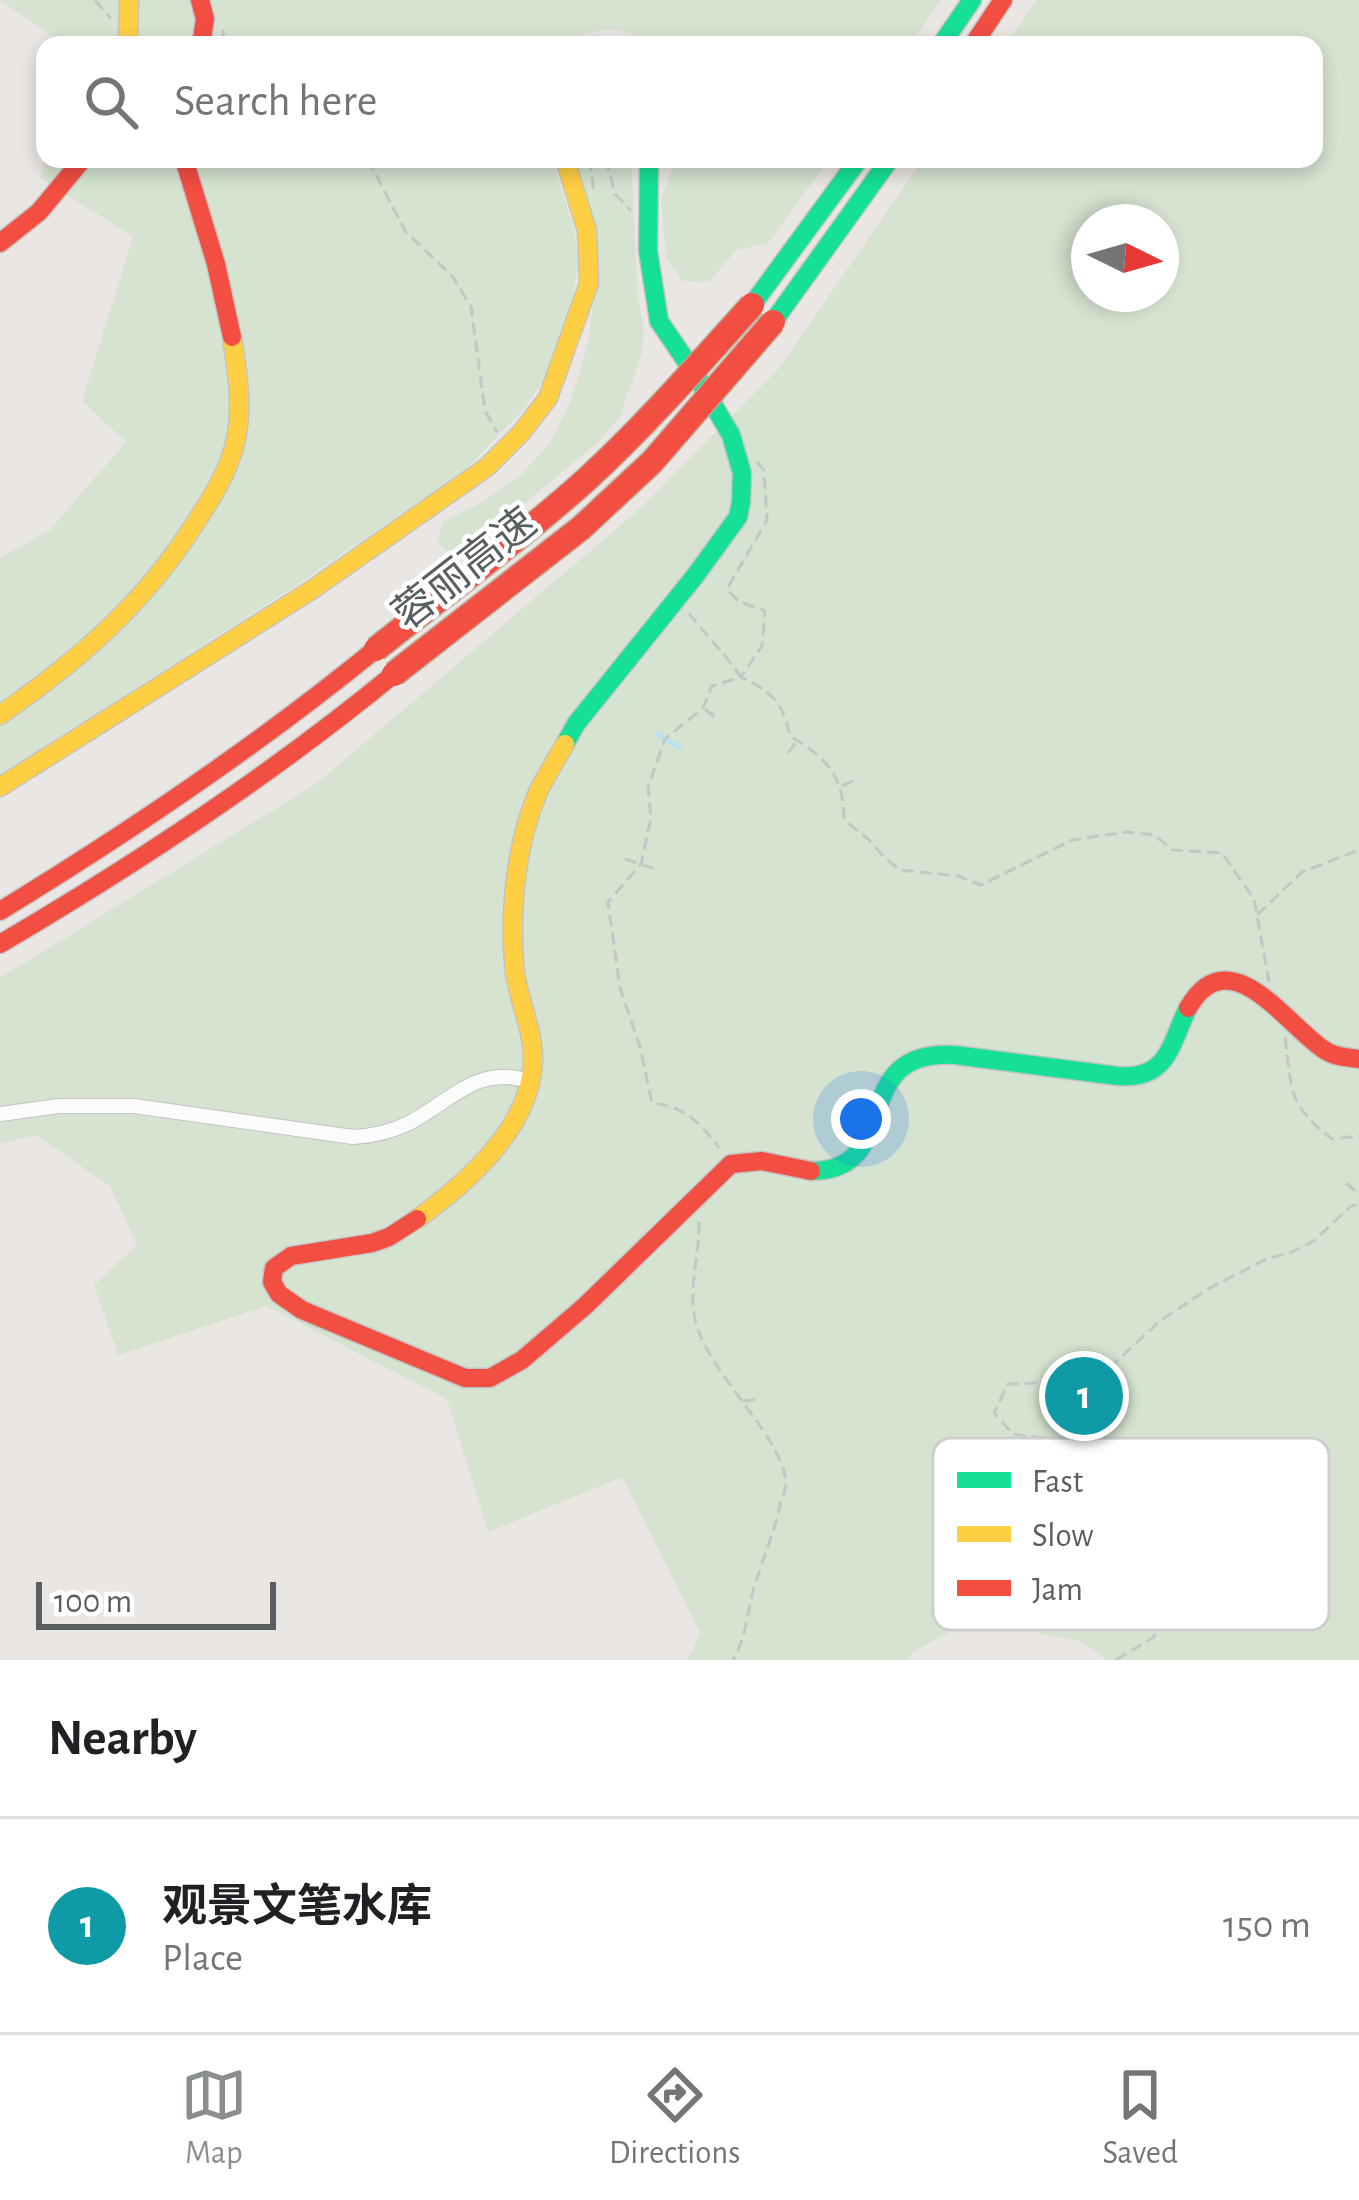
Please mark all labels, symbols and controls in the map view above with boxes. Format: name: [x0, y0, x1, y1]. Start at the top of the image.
search box: [36, 36, 1323, 168]
icon: search: [78, 69, 144, 135]
text: Search here: [174, 79, 377, 124]
north arrow: [1071, 204, 1179, 312]
street label: 蓉丽高速: [385, 499, 544, 637]
your location: [831, 1089, 891, 1149]
pin: 1: [1045, 1351, 1123, 1441]
legend: [933, 1438, 1329, 1630]
text: Fast: [1032, 1466, 1084, 1499]
text: Slow: [1032, 1520, 1093, 1553]
text: Jam: [1032, 1574, 1083, 1607]
scale bar: [36, 1576, 276, 1629]
text: 100 m: [54, 1586, 132, 1619]
text: Nearby: [48, 1713, 197, 1764]
text: 观景文笔水库: [162, 1885, 432, 1930]
text: 1: [80, 1906, 94, 1945]
text: 150 m: [1223, 1906, 1311, 1945]
text: Place: [162, 1939, 243, 1978]
tab: Map: [181, 2062, 247, 2174]
tab: Directions: [609, 2062, 740, 2174]
tab: Saved: [1102, 2062, 1178, 2174]

